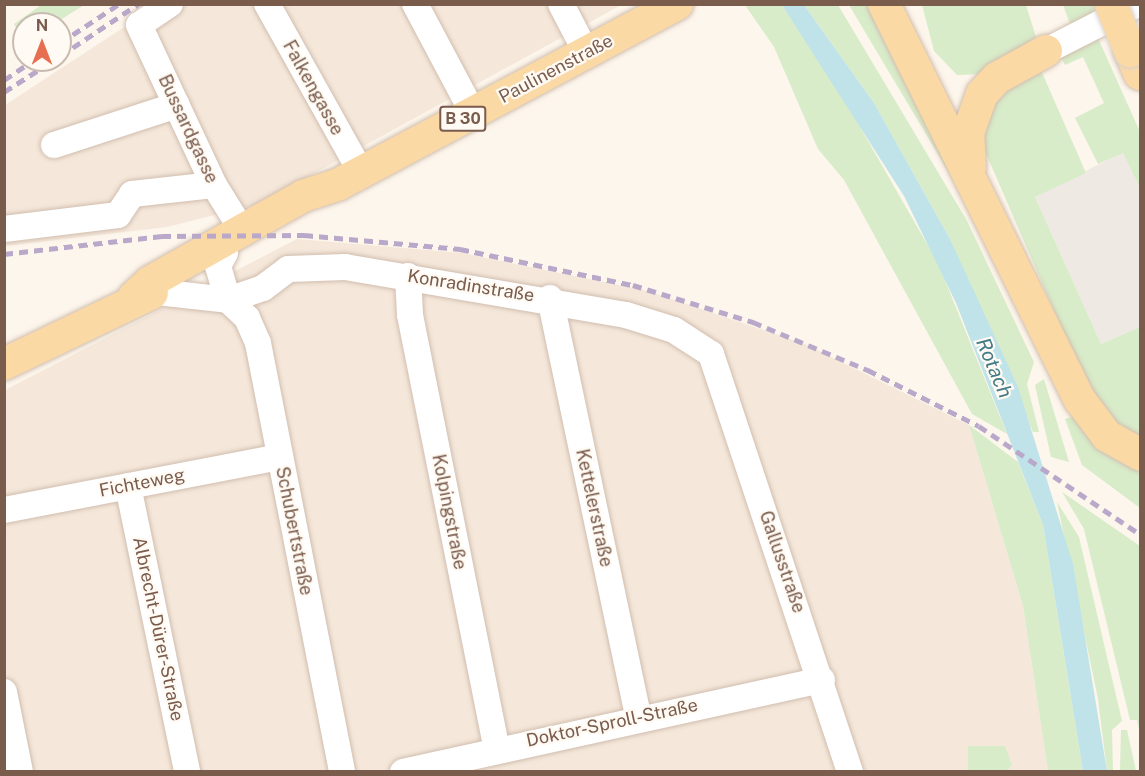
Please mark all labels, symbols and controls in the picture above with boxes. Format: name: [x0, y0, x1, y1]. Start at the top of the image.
north arrow: [12, 12, 72, 72]
text: N: [36, 16, 48, 35]
street label: Paulinenstraße: [495, 30, 617, 108]
street label: Falkengasse: [278, 37, 348, 139]
street label: Bussardgasse: [153, 71, 223, 187]
road number: B 30: [439, 106, 487, 132]
street label: Konradinstraße: [406, 265, 536, 307]
water label: Rotach: [971, 334, 1017, 402]
street label: Kettelerstraße: [571, 447, 617, 569]
street label: Kolpingstraße: [427, 452, 471, 572]
street label: Fichteweg: [97, 464, 187, 502]
street label: Schubertstraße: [271, 465, 317, 597]
street label: Gallusstraße: [754, 508, 810, 616]
street label: Albrecht-Dürer-Straße: [128, 535, 188, 723]
street label: Doktor-Sproll-Straße: [524, 694, 700, 752]

